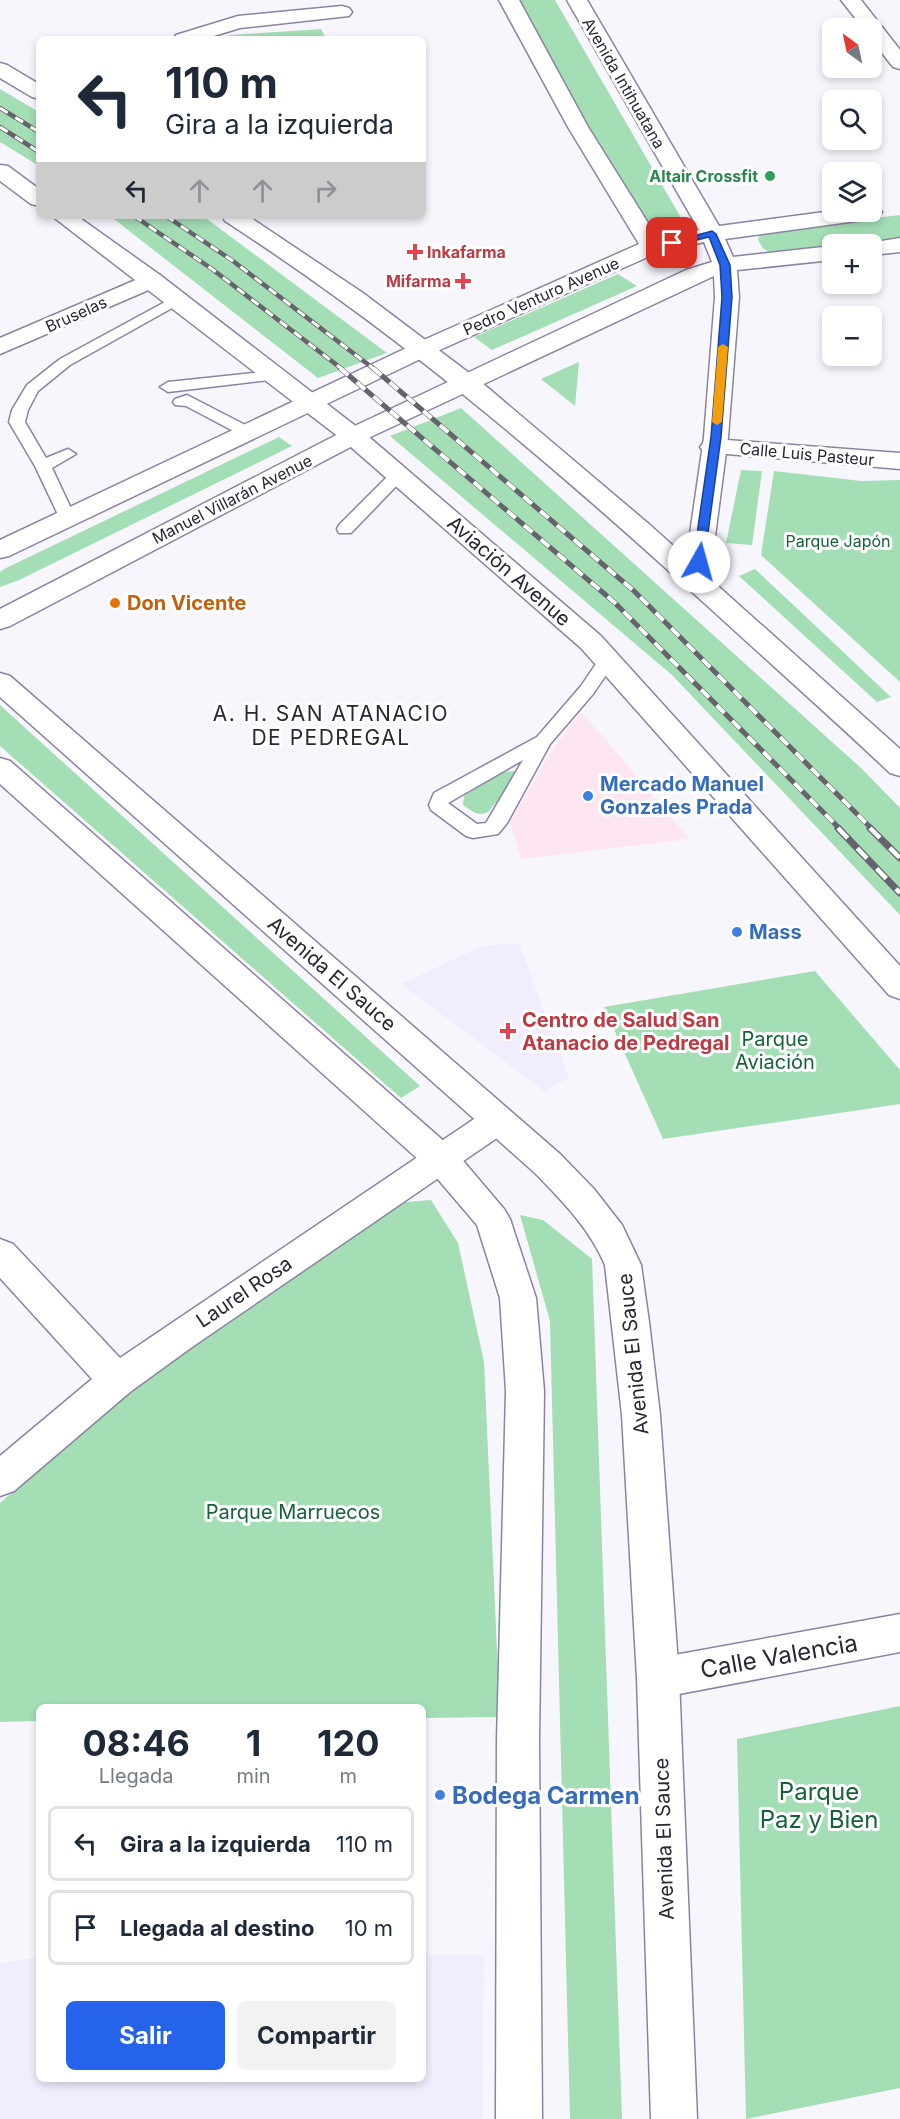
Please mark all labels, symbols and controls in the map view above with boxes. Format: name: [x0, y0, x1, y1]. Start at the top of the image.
street label: Avenida Intihuatana: [578, 14, 670, 152]
north arrow: [822, 18, 882, 78]
map controls: [822, 18, 882, 366]
text: 110 m: [165, 57, 278, 108]
icon: left: [66, 60, 144, 138]
button: search: [822, 90, 882, 150]
text: Gira a la izquierda: [165, 108, 394, 141]
button: layers: [822, 162, 882, 222]
place label: Altair Crossfit: [649, 166, 758, 186]
marker: Altair Crossfit: [763, 169, 777, 183]
icon: left: [120, 174, 153, 207]
icon: ahead: [183, 174, 216, 207]
icon: ahead: [246, 174, 279, 207]
icon: right: [309, 174, 342, 207]
pin: [646, 217, 697, 268]
icon: arrive: [655, 226, 688, 259]
button: +: [822, 234, 882, 294]
place label: Inkafarma: [427, 242, 506, 262]
marker: Inkafarma: [408, 245, 422, 259]
street label: Pedro Venturo Avenue: [460, 253, 622, 339]
place label: Mifarma: [386, 271, 451, 291]
marker: Mifarma: [456, 274, 470, 288]
street label: Bruselas: [42, 292, 110, 336]
button: −: [822, 306, 882, 366]
street label: Calle Luis Pasteur: [739, 438, 875, 470]
street label: Manuel Villarán Avenue: [149, 450, 315, 548]
street label: Aviación Avenue: [442, 511, 576, 631]
position arrow: [667, 530, 731, 594]
park label: Parque Japón: [785, 531, 891, 551]
place label: Don Vicente: [127, 591, 247, 615]
marker: Don Vicente: [108, 596, 122, 610]
district label: A. H. SAN ATANACIO DE PEDREGAL: [213, 701, 449, 750]
place label: Mercado Manuel Gonzales Prada: [600, 772, 764, 819]
marker: Mercado Manuel Gonzales Prada: [581, 789, 595, 803]
street label: Avenida El Sauce: [263, 912, 401, 1036]
place label: Mass: [749, 920, 802, 944]
marker: Mass: [730, 925, 744, 939]
place label: Centro de Salud San Atanacio de Pedregal: [522, 1008, 729, 1055]
marker: Centro de Salud San Atanacio de Pedregal: [499, 1022, 517, 1040]
park label: Parque Aviación: [735, 1027, 815, 1074]
street label: Laurel Rosa: [192, 1251, 296, 1333]
street label: Avenida El Sauce: [613, 1272, 653, 1436]
park label: Parque Marruecos: [206, 1500, 380, 1524]
street label: Calle Valencia: [698, 1628, 860, 1684]
text: 08:46: [82, 1721, 190, 1765]
text: 1: [246, 1721, 261, 1765]
text: 120: [317, 1721, 380, 1765]
street label: Avenida El Sauce: [649, 1758, 679, 1920]
text: Llegada: [99, 1764, 174, 1788]
text: min: [236, 1764, 271, 1788]
text: m: [339, 1764, 357, 1788]
park label: Parque Paz y Bien: [760, 1777, 878, 1834]
place label: Bodega Carmen: [452, 1781, 640, 1810]
marker: Bodega Carmen: [433, 1788, 447, 1802]
icon: left: [69, 1827, 102, 1860]
text: Gira a la izquierda: [120, 1831, 311, 1857]
text: 110 m: [336, 1831, 393, 1857]
icon: arrive: [69, 1911, 102, 1944]
text: Llegada al destino: [120, 1915, 314, 1941]
text: 10 m: [345, 1915, 393, 1941]
button: Salir: [66, 2001, 225, 2070]
button: Compartir: [237, 2001, 396, 2070]

